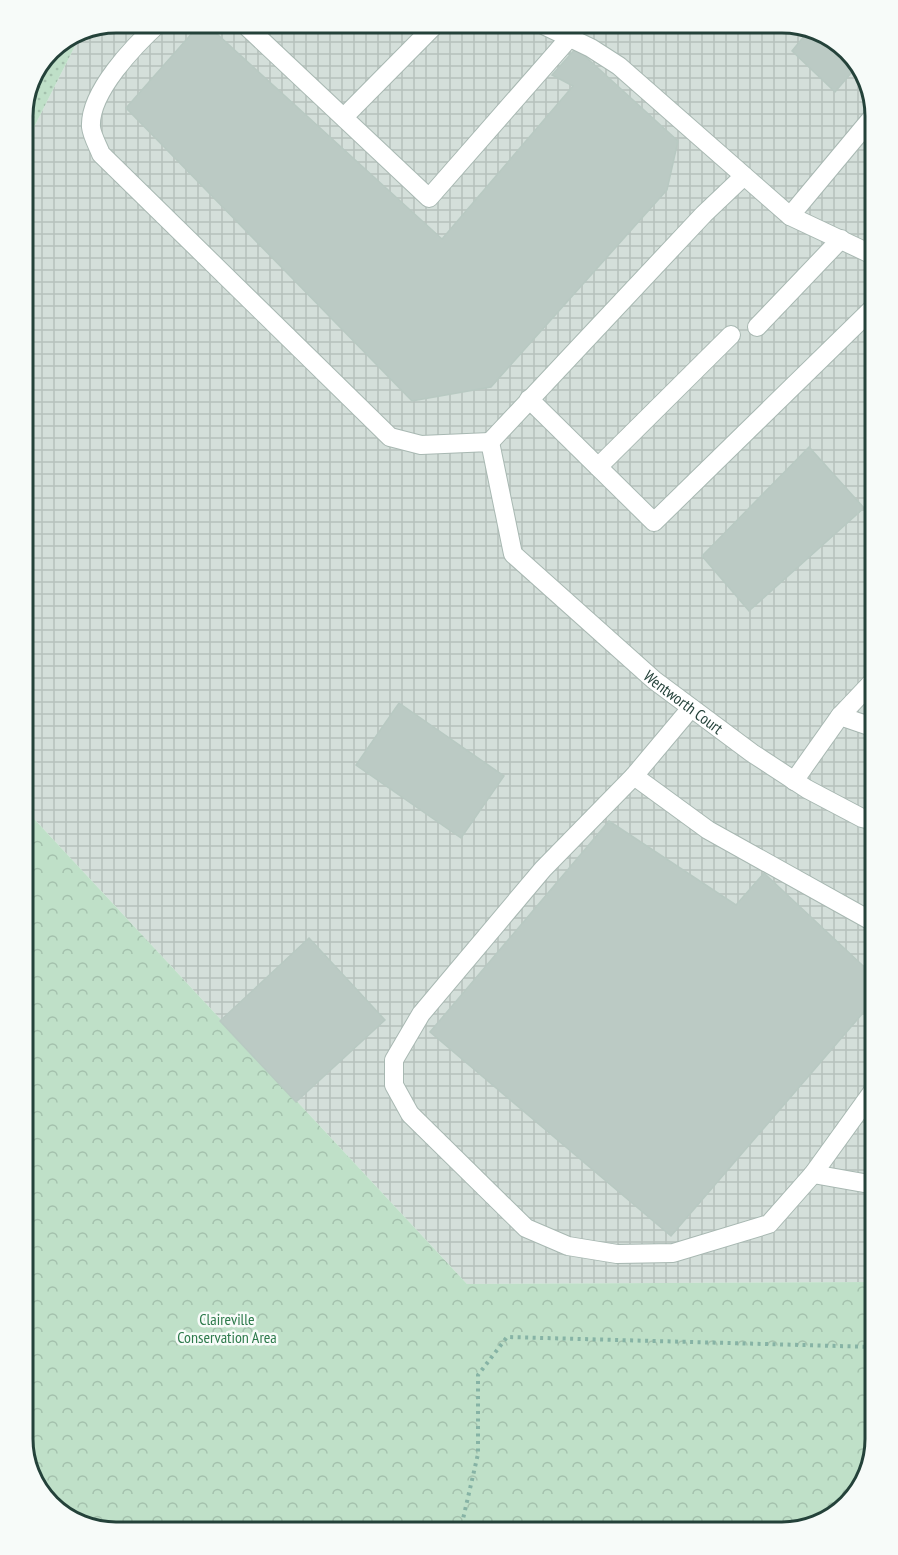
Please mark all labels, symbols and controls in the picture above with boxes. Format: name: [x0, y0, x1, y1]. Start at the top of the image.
street label: Wentworth Court: [640, 666, 728, 738]
park label: Claireville Conservation Area: [177, 1309, 277, 1347]

